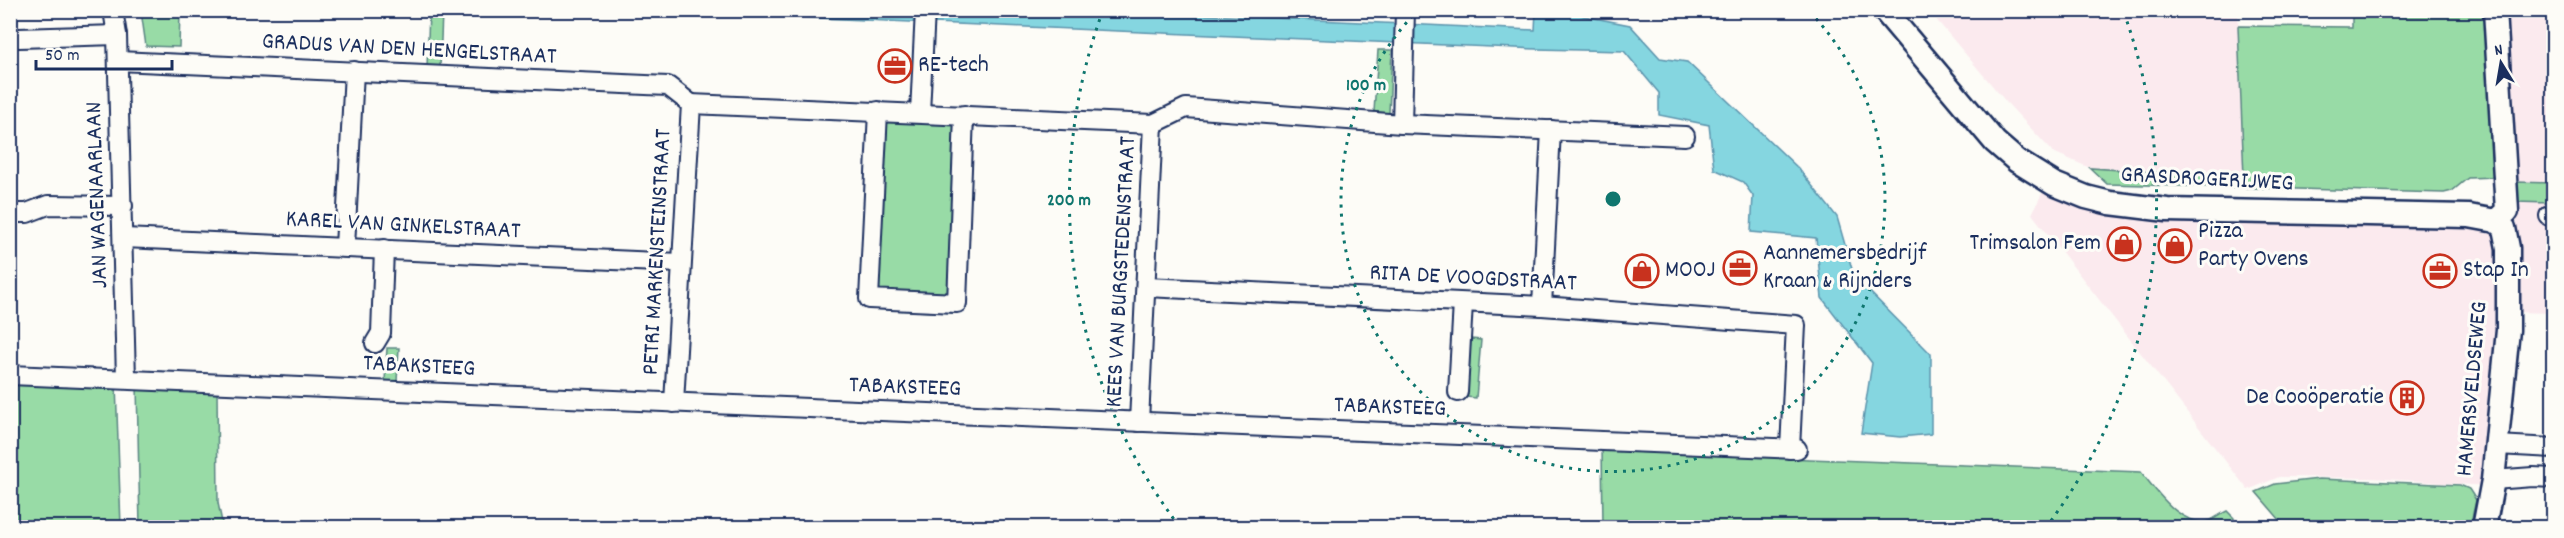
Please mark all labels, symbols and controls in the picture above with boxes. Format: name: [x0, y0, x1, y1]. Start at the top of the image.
street label: GRADUS VAN DEN HENGELSTRAAT: [261, 25, 558, 75]
scale bar: [36, 33, 172, 71]
north arrow: [2471, 33, 2531, 93]
text: N: [2493, 39, 2505, 63]
text: 50 m: [45, 44, 80, 69]
office icon: RE-tech: [877, 48, 913, 84]
place label: RE-tech: [918, 49, 989, 83]
text: 100 m: [1346, 74, 1386, 99]
street label: JAN WAGENAARLAAN: [78, 101, 118, 289]
street label: PETRI MARKENSTEINSTRAAT: [635, 128, 681, 376]
street label: KEES VAN BURGSTEDENSTRAAT: [1098, 135, 1146, 409]
street label: GRASDROGERIJWEG: [2120, 158, 2294, 202]
text: 200 m: [1047, 189, 1091, 214]
centre of rings: [1603, 189, 1623, 209]
street label: KAREL VAN GINKELSTRAAT: [285, 203, 522, 249]
place label: Pizza Party Ovens: [2198, 215, 2309, 277]
shop icon: Trimsalon Fem: [2106, 226, 2142, 262]
place label: Trimsalon Fem: [1970, 227, 2101, 261]
shop icon: Pizza Party Ovens: [2157, 228, 2193, 264]
place label: Aannemersbedrijf Kraan & Rijnders: [1763, 237, 1927, 299]
office icon: Aannemersbedrijf Kraan & Rijnders: [1722, 250, 1758, 286]
shop icon: MOOJ: [1624, 253, 1660, 289]
office icon: Stap In: [2422, 253, 2458, 289]
place label: MOOJ: [1665, 254, 1715, 288]
place label: Stap In: [2463, 254, 2529, 288]
street label: RITA DE VOOGDSTRAAT: [1369, 257, 1578, 301]
street label: HAMERSVELDSEWEG: [2448, 300, 2498, 478]
street label: TABAKSTEEG: [362, 347, 476, 387]
street label: TABAKSTEEG: [848, 369, 962, 407]
building icon: De Cooöperatie: [2389, 380, 2425, 416]
place label: De Cooöperatie: [2246, 381, 2384, 415]
street label: TABAKSTEEG: [1333, 389, 1447, 427]

